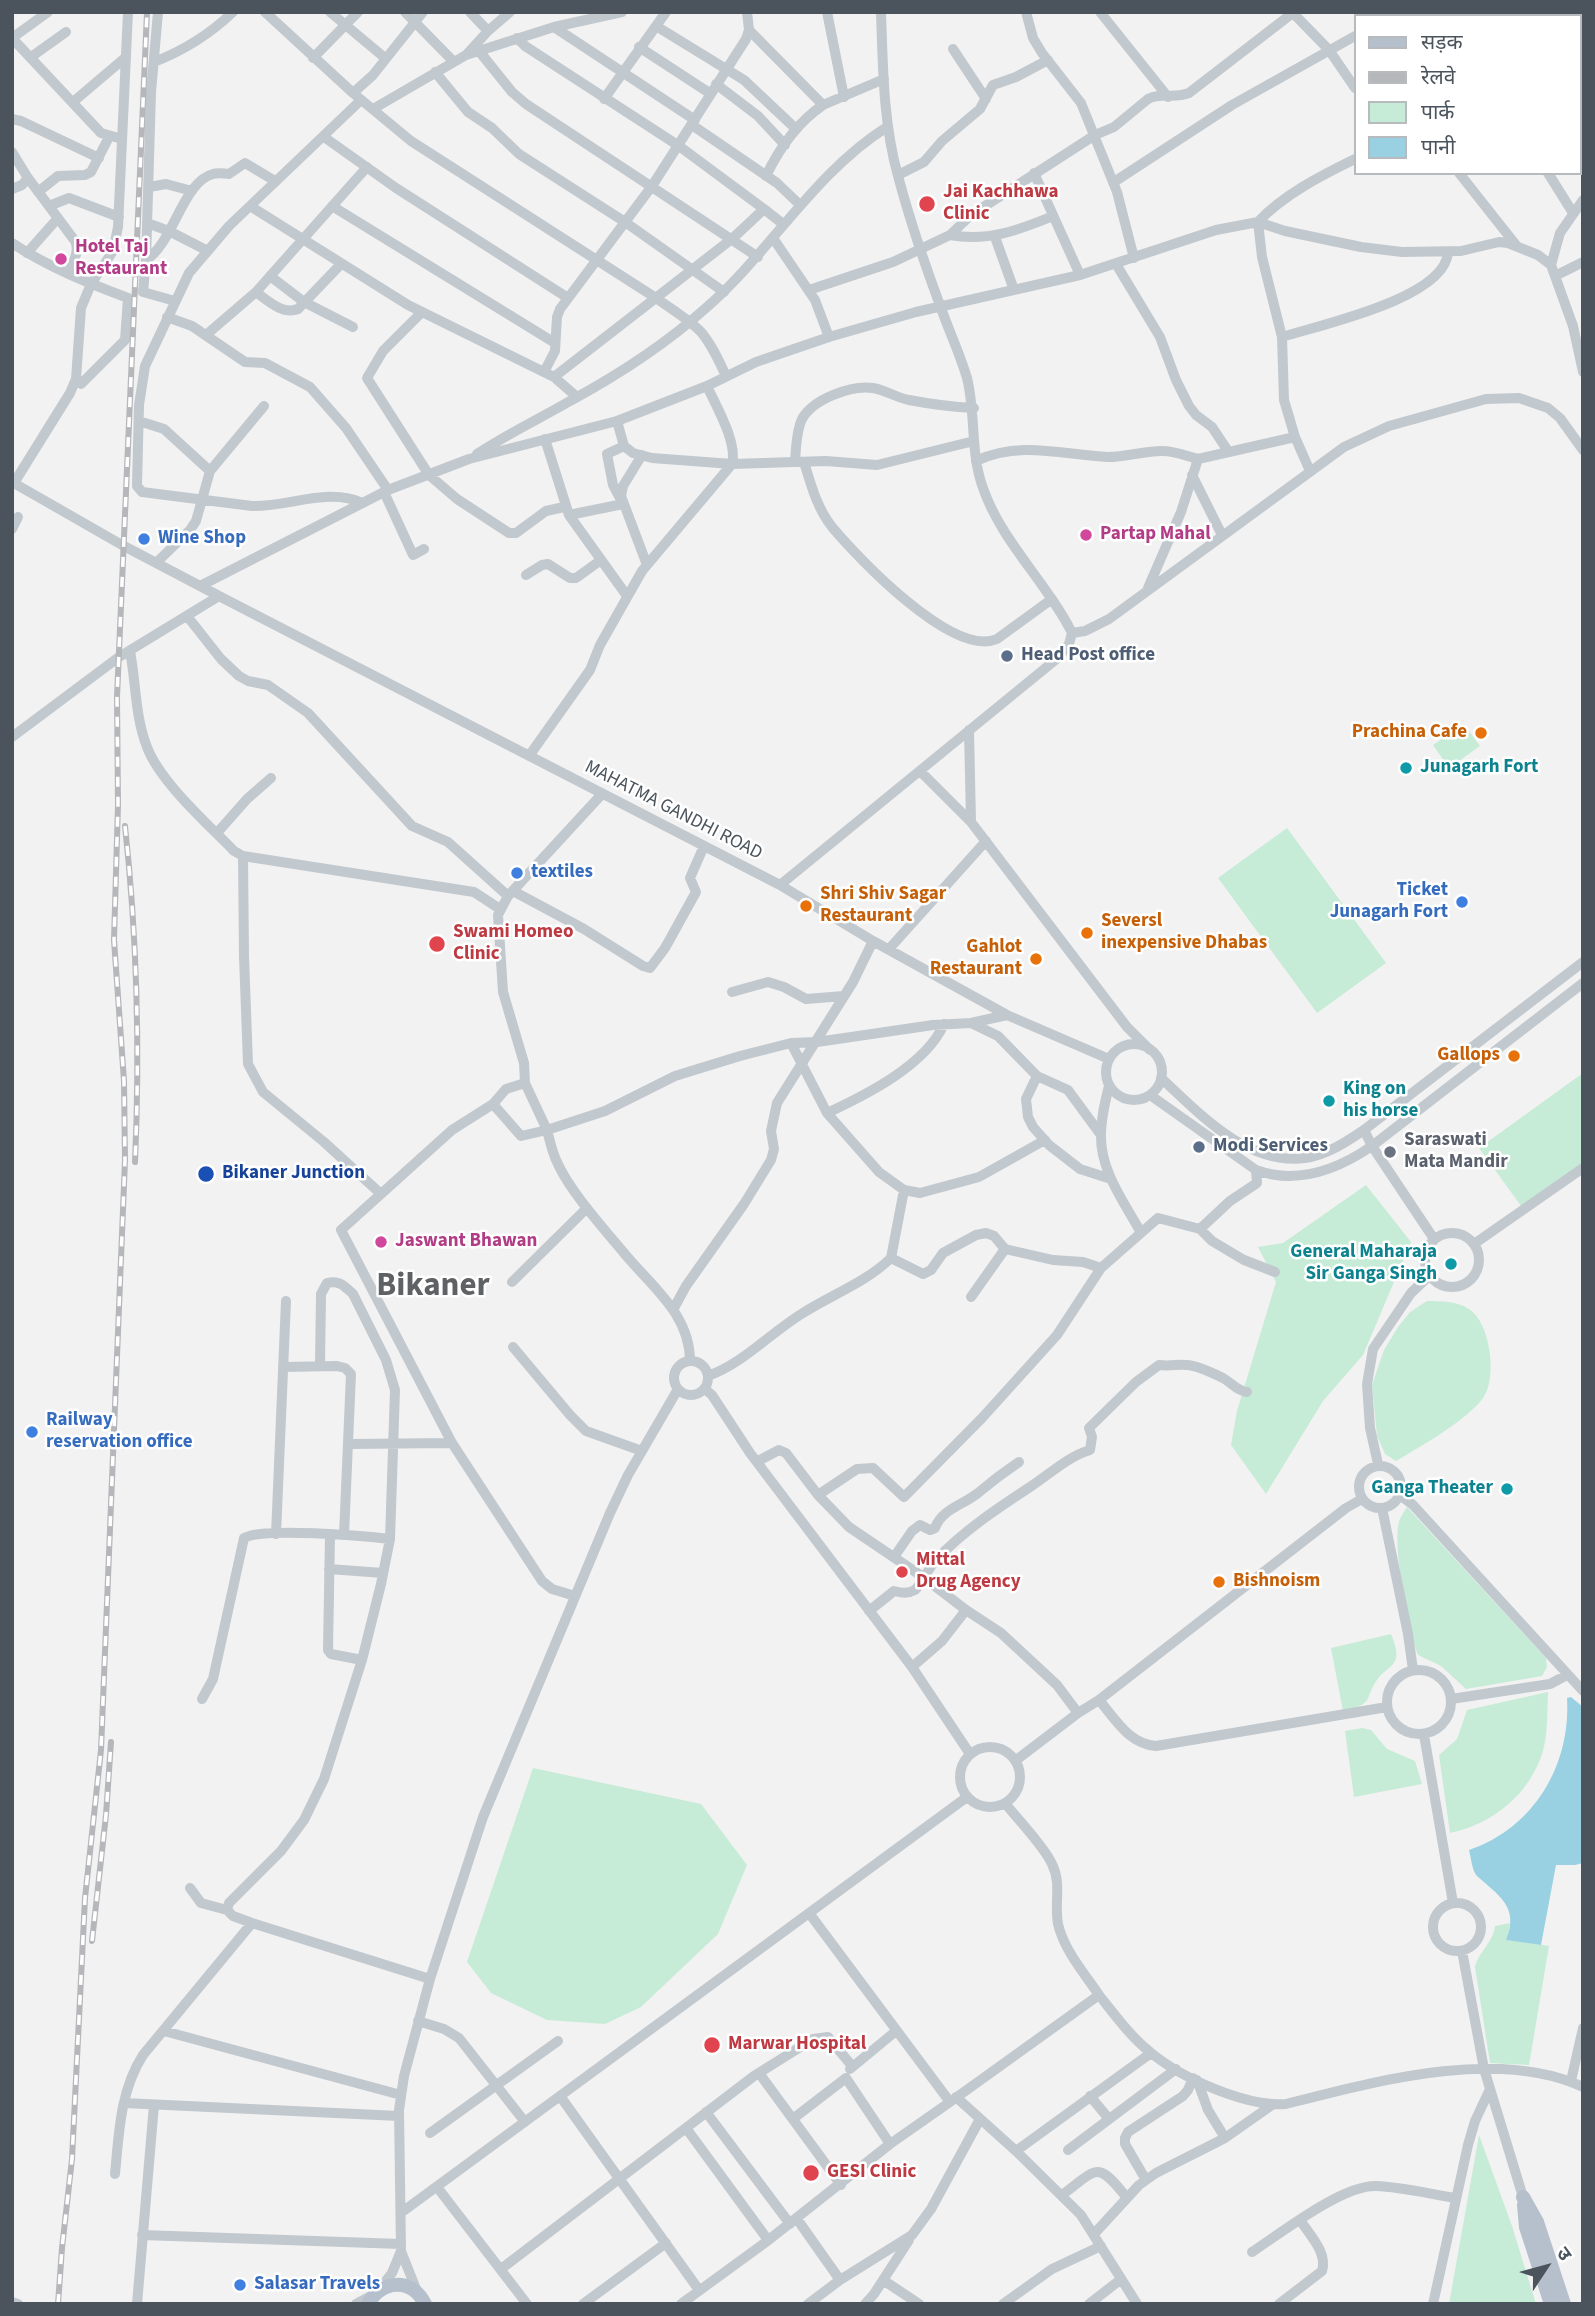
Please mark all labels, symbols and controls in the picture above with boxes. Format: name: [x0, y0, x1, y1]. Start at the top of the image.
legend: [1354, 14, 1581, 175]
text: सड़क: [1421, 27, 1463, 57]
text: रेलवे: [1421, 62, 1456, 92]
text: पार्क: [1421, 97, 1455, 127]
text: पानी: [1421, 132, 1455, 162]
place label: Jai Kachhawa Clinic: [943, 182, 1059, 226]
marker: Jai Kachhawa Clinic: [917, 194, 937, 214]
place label: Hotel Taj Restaurant: [75, 237, 167, 281]
marker: Hotel Taj Restaurant: [53, 251, 69, 267]
place label: Partap Mahal: [1100, 524, 1211, 546]
marker: Partap Mahal: [1078, 527, 1094, 543]
place label: Wine Shop: [158, 528, 246, 550]
marker: Wine Shop: [136, 531, 152, 547]
place label: Head Post office: [1021, 645, 1155, 667]
marker: Head Post office: [999, 648, 1015, 664]
place label: Prachina Cafe: [1352, 722, 1467, 744]
marker: Prachina Cafe: [1473, 725, 1489, 741]
street label: MAHATMA GANDHI ROAD: [580, 756, 766, 866]
place label: Junagarh Fort: [1420, 757, 1538, 779]
marker: Junagarh Fort: [1398, 760, 1414, 776]
place label: textiles: [531, 862, 593, 884]
marker: textiles: [509, 865, 525, 881]
place label: Ticket Junagarh Fort: [1330, 880, 1448, 924]
place label: Shri Shiv Sagar Restaurant: [820, 884, 946, 928]
marker: Ticket Junagarh Fort: [1454, 894, 1470, 910]
marker: Shri Shiv Sagar Restaurant: [798, 898, 814, 914]
place label: Seversl inexpensive Dhabas: [1101, 911, 1267, 955]
place label: Swami Homeo Clinic: [453, 922, 573, 966]
marker: Seversl inexpensive Dhabas: [1079, 925, 1095, 941]
marker: Swami Homeo Clinic: [427, 934, 447, 954]
place label: Gahlot Restaurant: [930, 937, 1022, 981]
marker: Gahlot Restaurant: [1028, 951, 1044, 967]
place label: Gallops: [1437, 1045, 1500, 1067]
marker: Gallops: [1506, 1048, 1522, 1064]
place label: King on his horse: [1343, 1079, 1418, 1123]
marker: King on his horse: [1321, 1093, 1337, 1109]
place label: Saraswati Mata Mandir: [1404, 1130, 1508, 1174]
place label: Modi Services: [1213, 1136, 1328, 1158]
marker: Modi Services: [1191, 1139, 1207, 1155]
marker: Saraswati Mata Mandir: [1382, 1144, 1398, 1160]
place label: Bikaner Junction: [222, 1163, 365, 1185]
marker: Bikaner Junction: [196, 1164, 216, 1184]
place label: Jaswant Bhawan: [395, 1231, 537, 1253]
marker: Jaswant Bhawan: [373, 1234, 389, 1250]
place label: General Maharaja Sir Ganga Singh: [1290, 1242, 1437, 1286]
marker: General Maharaja Sir Ganga Singh: [1443, 1256, 1459, 1272]
district label: Bikaner: [376, 1268, 490, 1308]
place label: Railway reservation office: [46, 1410, 193, 1454]
marker: Railway reservation office: [24, 1424, 40, 1440]
place label: Ganga Theater: [1371, 1478, 1493, 1500]
marker: Ganga Theater: [1499, 1481, 1515, 1497]
place label: Mittal Drug Agency: [916, 1550, 1021, 1594]
marker: Mittal Drug Agency: [894, 1564, 910, 1580]
place label: Bishnoism: [1233, 1571, 1320, 1593]
marker: Bishnoism: [1211, 1574, 1227, 1590]
place label: Marwar Hospital: [728, 2034, 866, 2056]
marker: Marwar Hospital: [702, 2035, 722, 2055]
place label: GESI Clinic: [827, 2162, 916, 2184]
marker: GESI Clinic: [801, 2163, 821, 2183]
north arrow: [1511, 2232, 1581, 2302]
text: उ: [1549, 2242, 1578, 2267]
place label: Salasar Travels: [254, 2274, 380, 2296]
marker: Salasar Travels: [232, 2277, 248, 2293]

